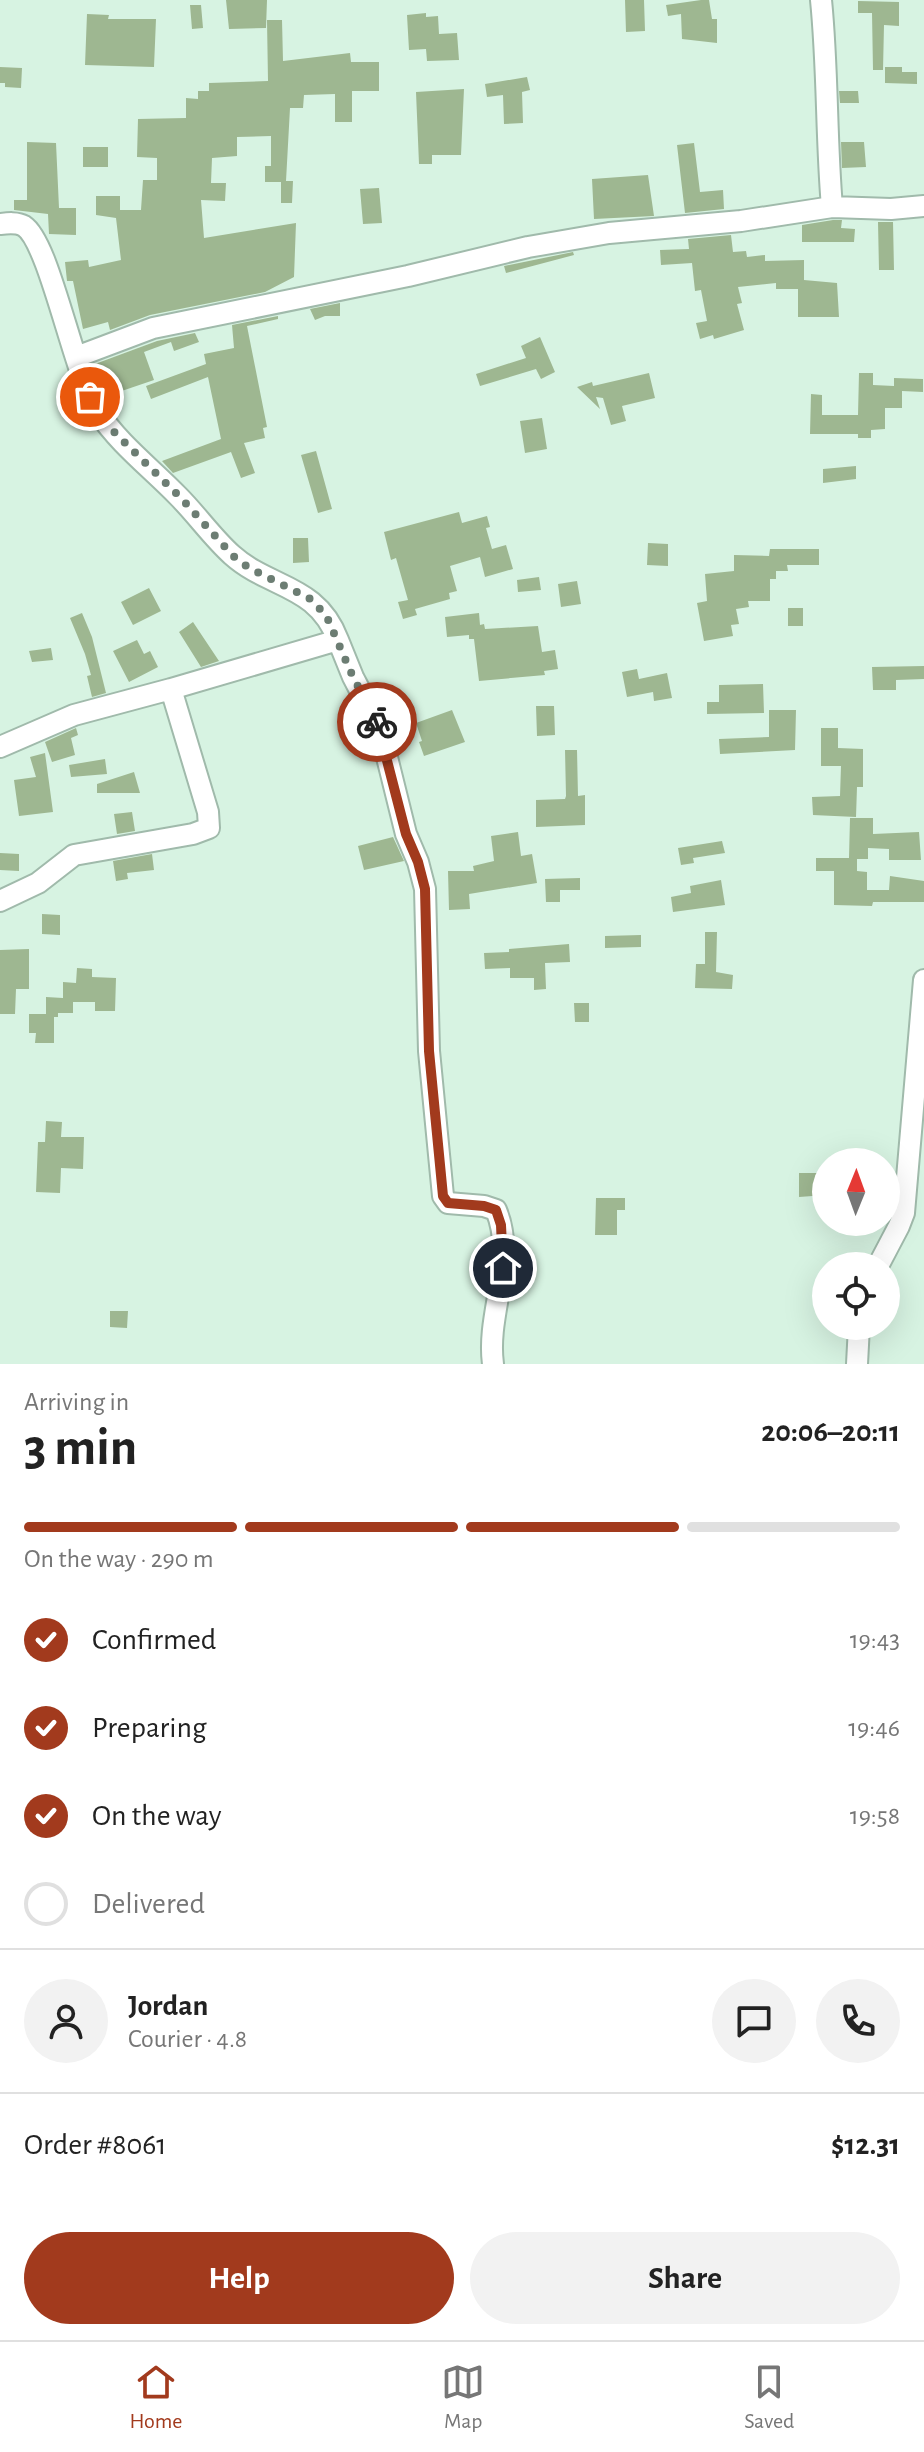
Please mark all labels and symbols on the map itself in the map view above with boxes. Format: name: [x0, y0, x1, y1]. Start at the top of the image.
pin: [56, 363, 124, 431]
courier: [337, 682, 417, 762]
north arrow: [812, 1148, 900, 1236]
pin: [469, 1234, 537, 1302]

